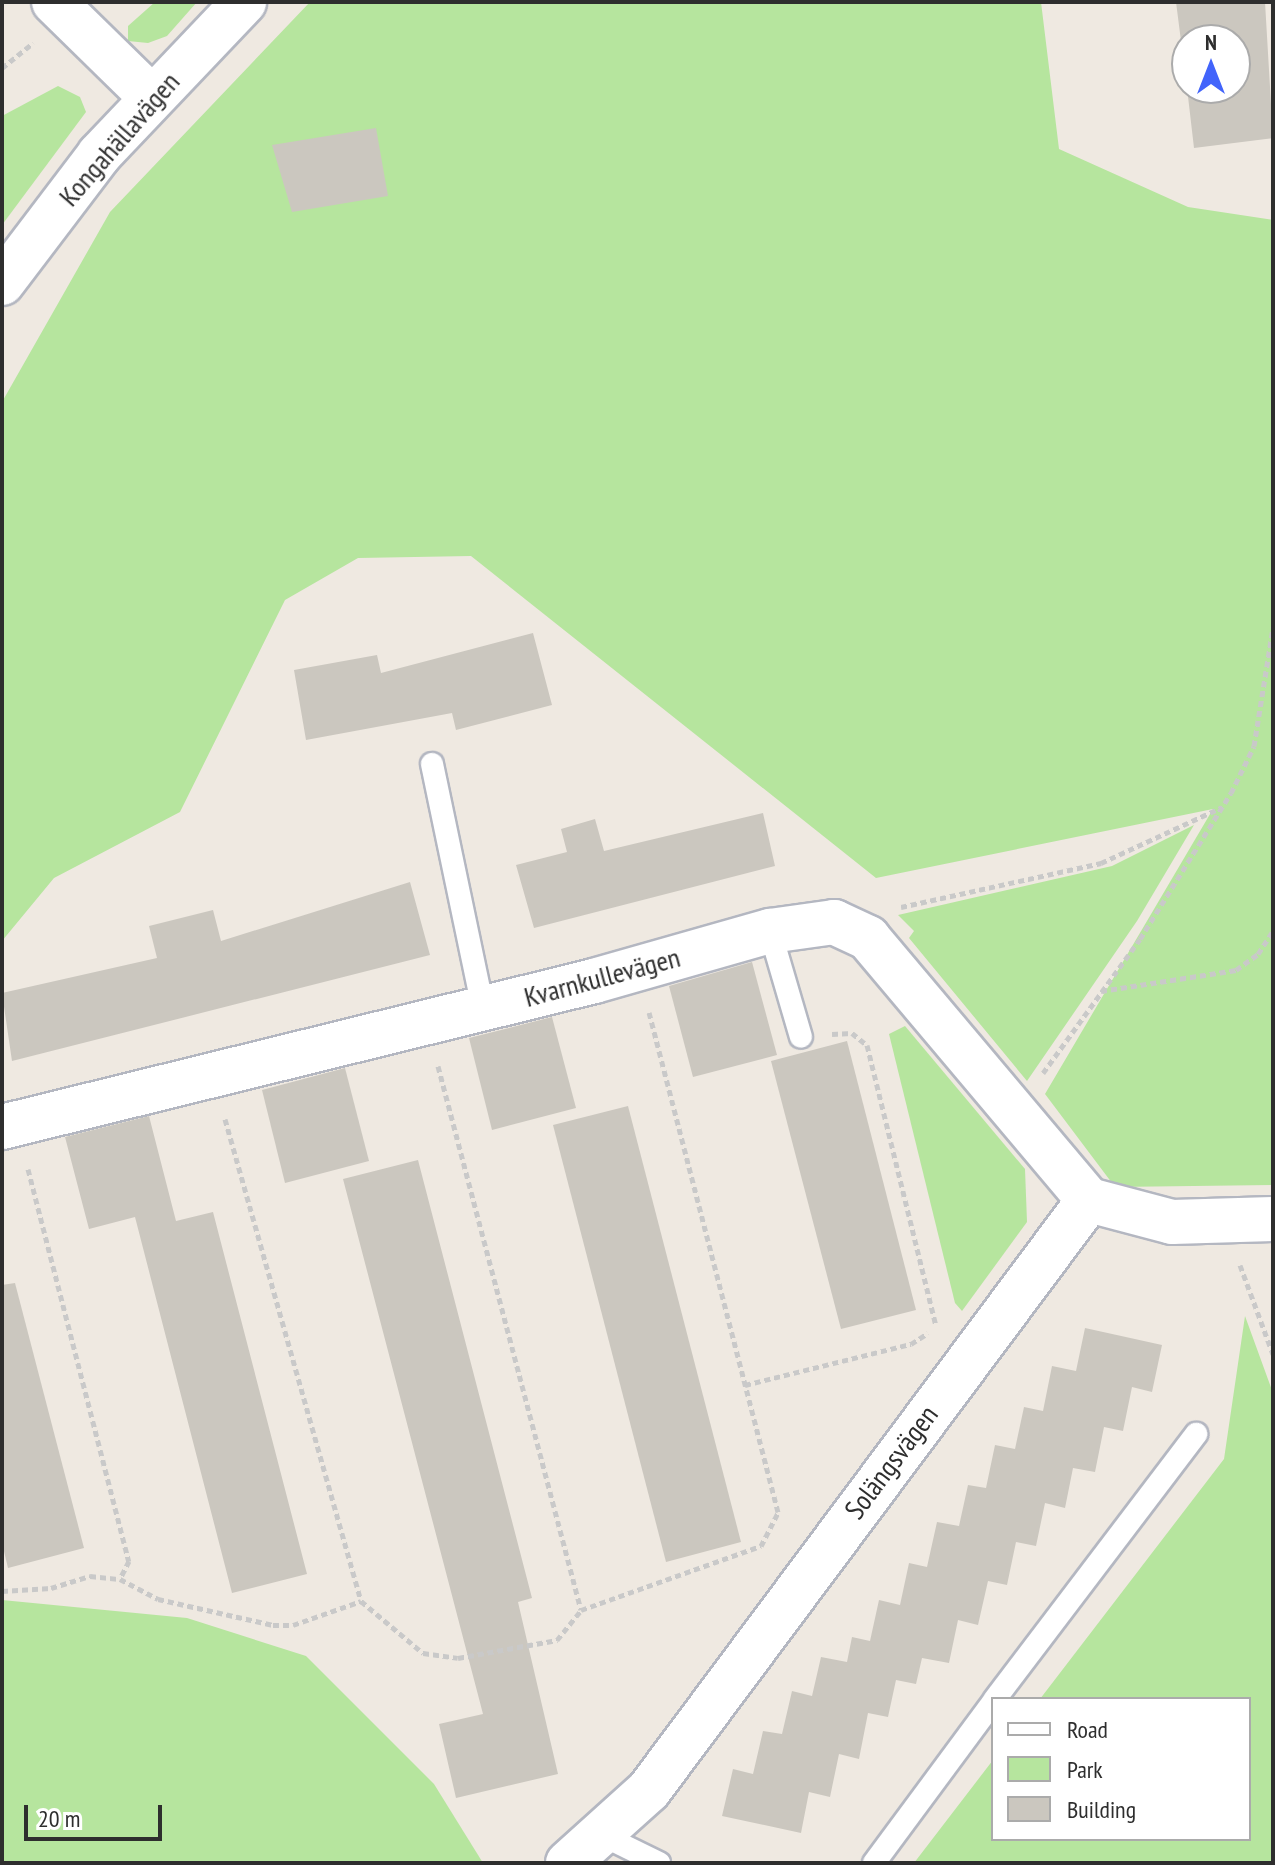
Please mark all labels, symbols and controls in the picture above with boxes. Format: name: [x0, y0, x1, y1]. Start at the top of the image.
north arrow: [1171, 24, 1251, 104]
text: N: [1205, 28, 1217, 56]
street label: Kongahällavägen: [52, 65, 186, 213]
street label: Kvarnkullevägen: [520, 940, 684, 1014]
street label: Solängsvägen: [837, 1399, 945, 1525]
legend: [991, 1697, 1251, 1841]
text: Road: [1067, 1714, 1108, 1745]
text: Park: [1067, 1754, 1103, 1785]
scale bar: [28, 1789, 166, 1839]
text: Building: [1067, 1794, 1136, 1825]
text: 20 m: [38, 1803, 80, 1834]

